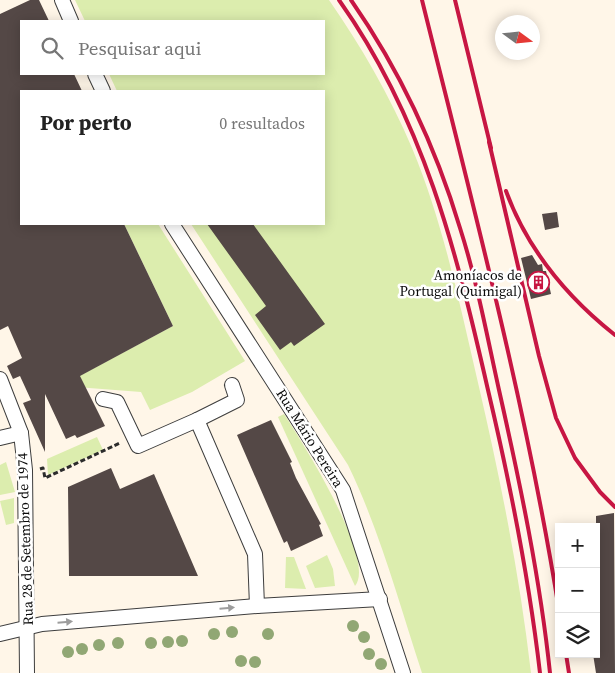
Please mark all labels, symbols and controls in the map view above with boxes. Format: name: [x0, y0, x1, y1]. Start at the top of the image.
north arrow: [495, 15, 540, 60]
search box: [20, 20, 325, 75]
icon: search: [38, 34, 66, 62]
text: Pesquisar aqui: [78, 35, 201, 61]
text: Por perto: [40, 108, 132, 137]
text: 0 resultados: [219, 112, 305, 134]
place label: Amoníacos de Portugal (Quimigal): [400, 265, 522, 301]
building icon: Amoníacos de Portugal (Quimigal): [526, 271, 550, 295]
street label: Rua Mário Pereira: [272, 385, 349, 492]
street label: Rua 28 de Setembro de 1974: [12, 452, 38, 626]
map controls: [555, 523, 600, 658]
button: +: [555, 523, 600, 568]
button: −: [555, 568, 600, 613]
one-way arrow: [219, 604, 235, 612]
button: layers: [555, 613, 600, 658]
one-way arrow: [57, 617, 73, 625]

